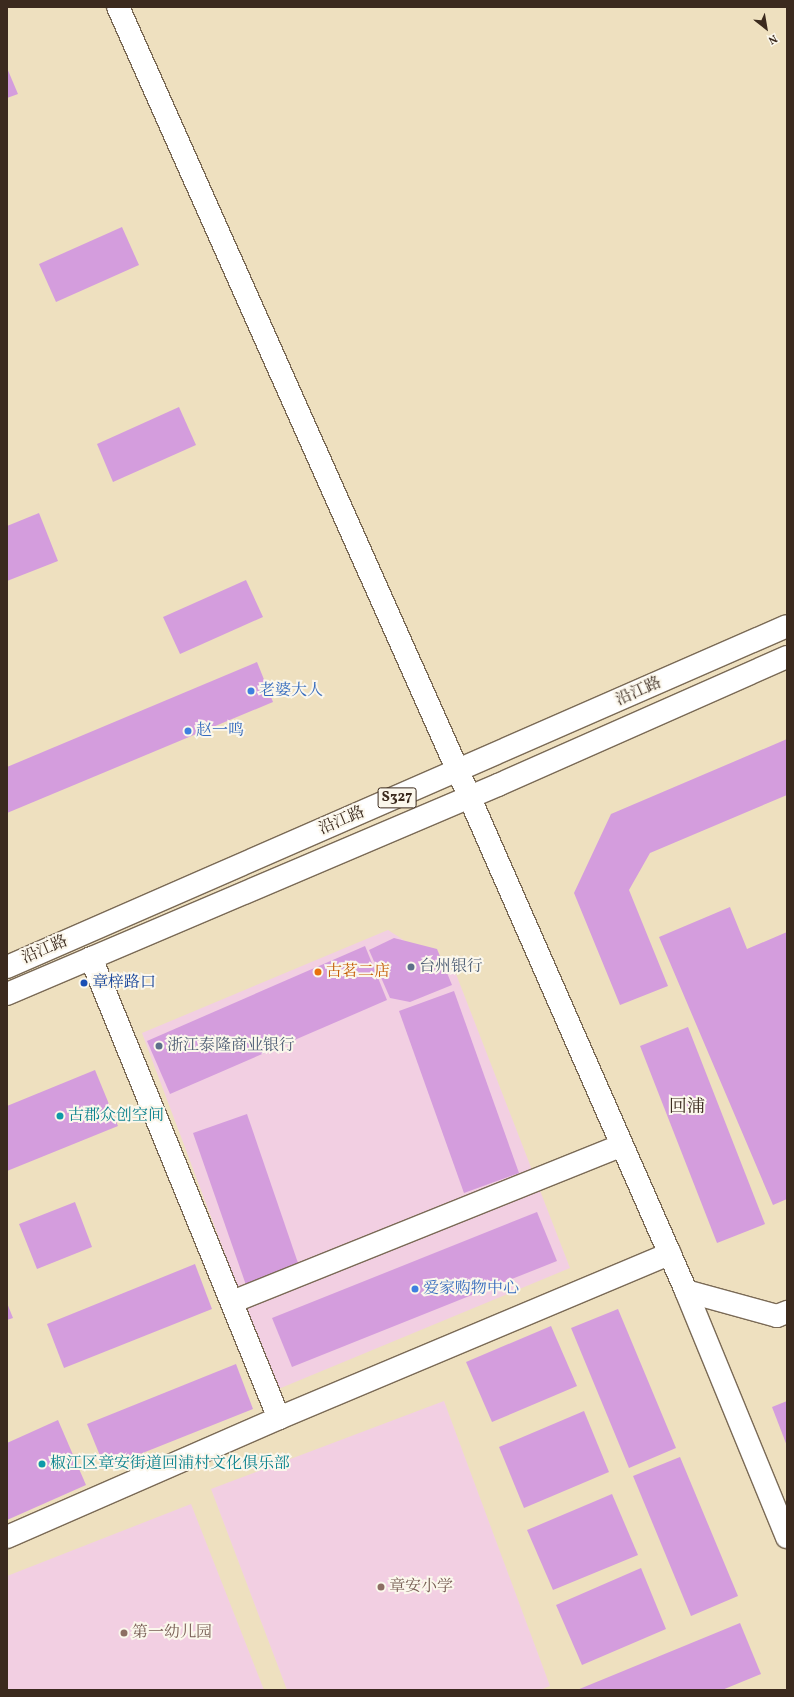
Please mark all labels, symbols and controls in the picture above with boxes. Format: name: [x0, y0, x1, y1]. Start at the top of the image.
north arrow: [746, 8, 786, 48]
text: N: [765, 30, 780, 47]
street label: 沿江路: [613, 673, 665, 711]
place label: 老婆大人: [259, 681, 323, 701]
marker: 老婆大人: [246, 686, 256, 696]
place label: 赵一鸣: [196, 721, 244, 741]
marker: 赵一鸣: [183, 726, 193, 736]
road number: S327: [377, 785, 417, 811]
street label: 沿江路: [316, 803, 368, 839]
street label: 沿江路: [19, 932, 71, 968]
place label: 台州银行: [419, 957, 483, 977]
place label: 古茗二店: [326, 962, 390, 982]
marker: 台州银行: [406, 962, 416, 972]
marker: 古茗二店: [313, 967, 323, 977]
place label: 章梓路口: [92, 973, 156, 993]
marker: 章梓路口: [79, 978, 89, 988]
place label: 浙江泰隆商业银行: [167, 1036, 295, 1056]
marker: 浙江泰隆商业银行: [154, 1041, 164, 1051]
district label: 回浦: [669, 1097, 705, 1119]
place label: 古郡众创空间: [68, 1106, 164, 1126]
marker: 古郡众创空间: [55, 1111, 65, 1121]
place label: 爱家购物中心: [423, 1279, 519, 1299]
marker: 爱家购物中心: [410, 1284, 420, 1294]
place label: 椒江区章安街道回浦村文化俱乐部: [50, 1454, 290, 1474]
marker: 椒江区章安街道回浦村文化俱乐部: [37, 1459, 47, 1469]
place label: 章安小学: [389, 1577, 453, 1597]
marker: 章安小学: [376, 1582, 386, 1592]
place label: 第一幼儿园: [132, 1623, 212, 1643]
marker: 第一幼儿园: [119, 1628, 129, 1638]

